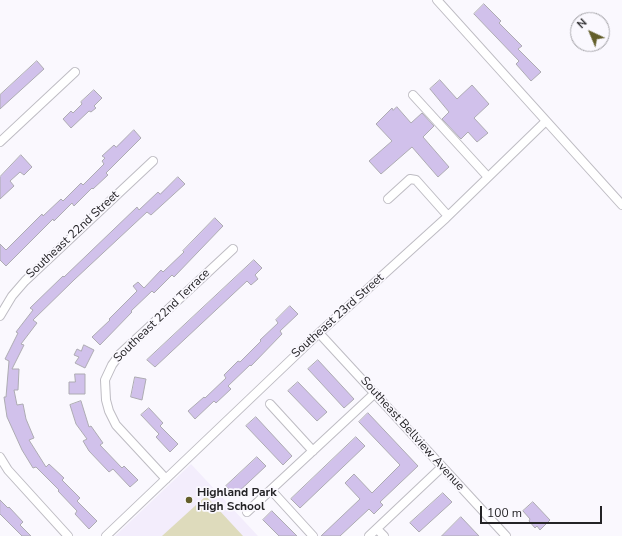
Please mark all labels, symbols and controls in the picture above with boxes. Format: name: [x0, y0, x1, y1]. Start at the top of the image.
north arrow: [570, 12, 610, 52]
text: N: [574, 15, 590, 32]
street label: Southeast 22nd Street: [24, 188, 122, 282]
street label: Southeast 22nd Terrace: [111, 266, 213, 366]
street label: Southeast 23rd Street: [289, 271, 387, 361]
street label: Southeast Bellview Avenue: [357, 374, 467, 494]
place label: Highland Park High School: [197, 486, 277, 514]
marker: Highland Park High School: [184, 495, 194, 505]
scale bar: [482, 498, 604, 524]
text: 100 m: [487, 505, 522, 521]

